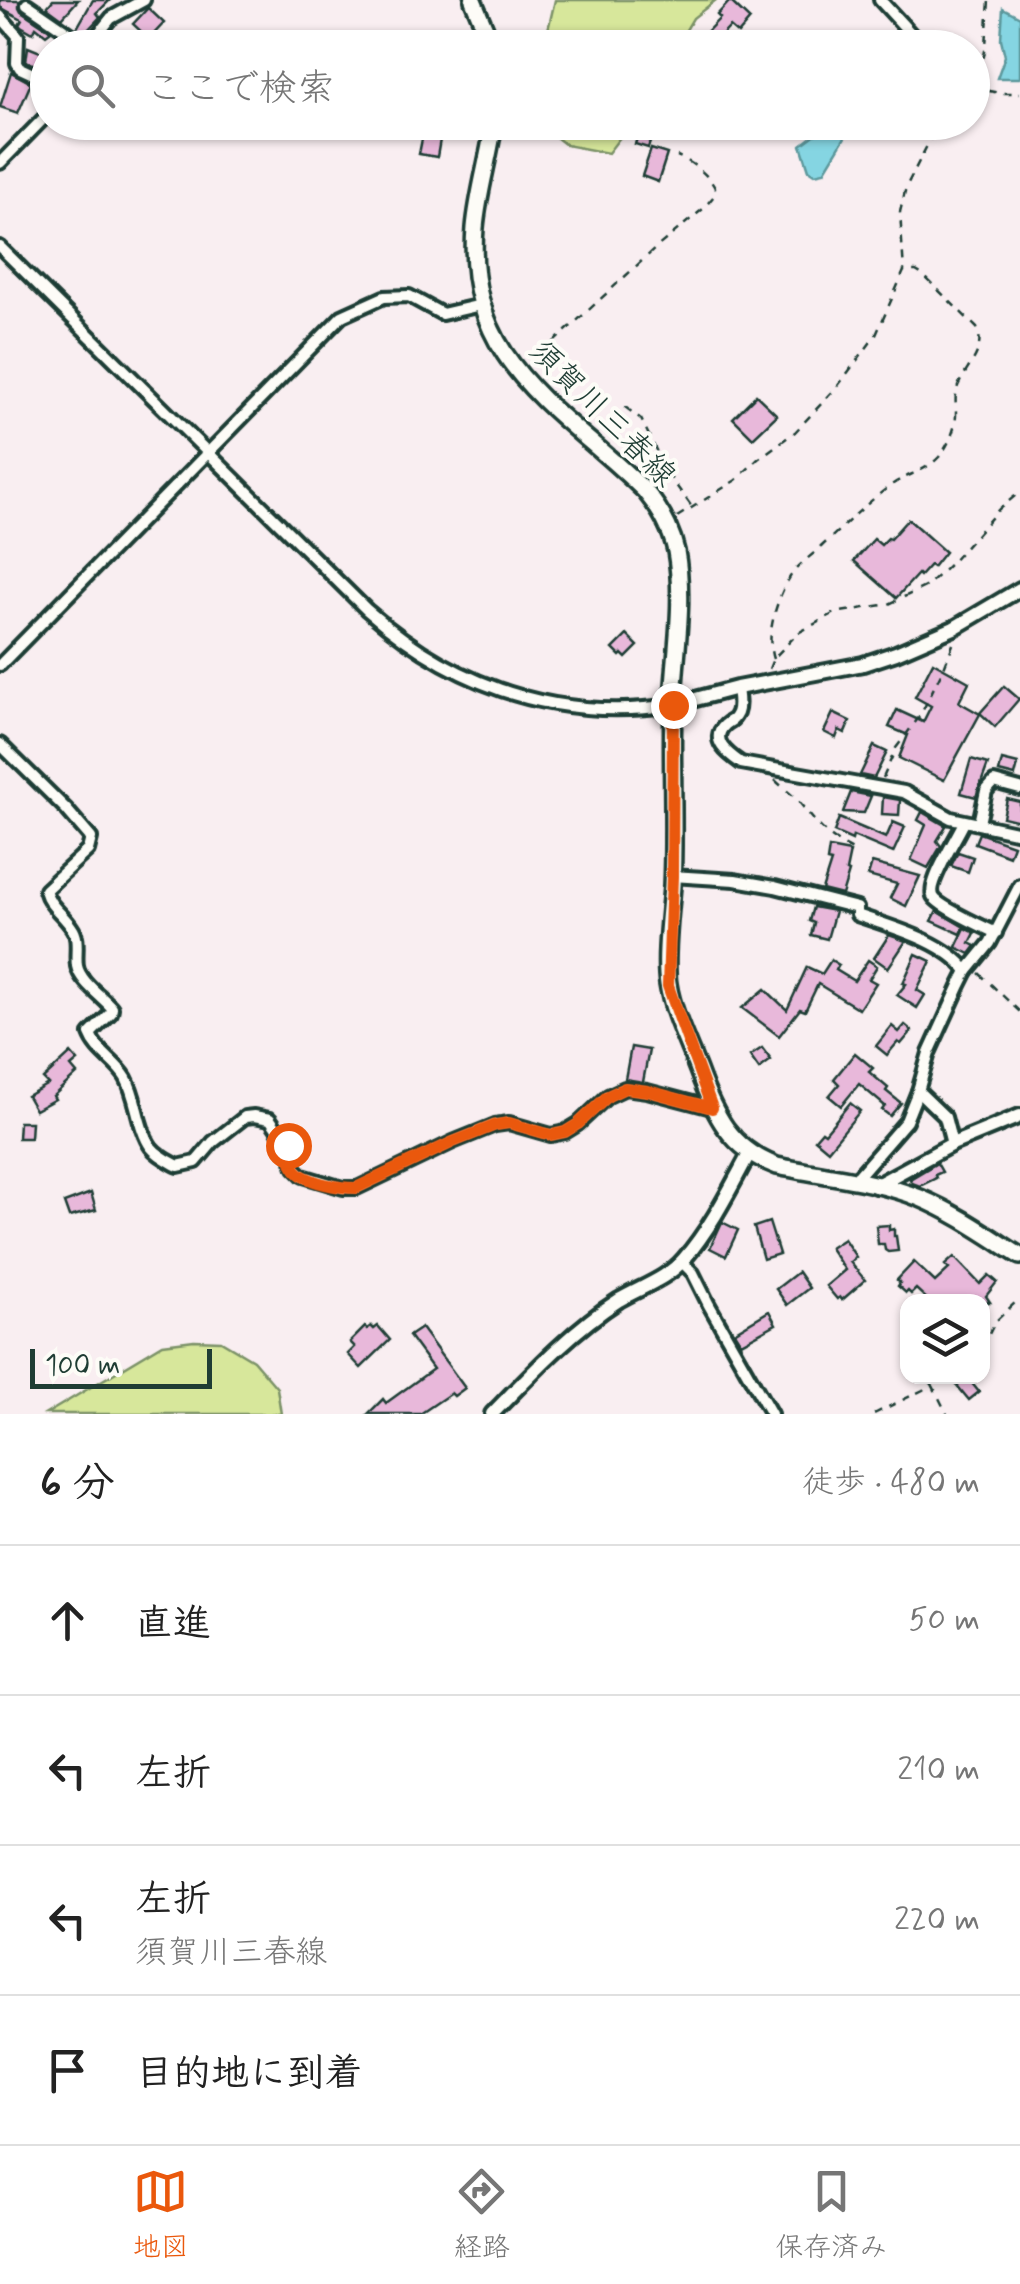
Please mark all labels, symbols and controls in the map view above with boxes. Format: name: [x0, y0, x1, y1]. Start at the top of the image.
search box: [30, 30, 990, 140]
icon: search: [65, 58, 120, 113]
text: ここで検索: [145, 65, 335, 114]
street label: 須賀川三春線: [519, 331, 685, 497]
route end: [651, 683, 697, 729]
route start: [266, 1123, 312, 1169]
map controls: [900, 1294, 990, 1384]
button: layers: [900, 1294, 990, 1384]
scale bar: [30, 1344, 212, 1388]
text: 100 m: [45, 1348, 120, 1385]
text: 6 分: [40, 1457, 115, 1512]
text: 徒歩 · 480 m: [802, 1462, 980, 1504]
icon: ahead: [40, 1593, 95, 1648]
text: 50 m: [908, 1599, 980, 1641]
text: 直進: [135, 1600, 211, 1649]
icon: left: [40, 1743, 95, 1798]
text: 210 m: [897, 1749, 980, 1791]
text: 左折: [135, 1750, 211, 1799]
text: 左折: [135, 1876, 211, 1925]
icon: left: [40, 1893, 95, 1948]
text: 220 m: [894, 1899, 980, 1941]
text: 須賀川三春線: [135, 1932, 327, 1974]
icon: arrive: [40, 2043, 95, 2098]
text: 目的地に到着: [135, 2050, 363, 2099]
tab: 地図: [133, 2164, 189, 2267]
tab: 経路: [454, 2164, 510, 2267]
tab: 保存済み: [775, 2164, 887, 2267]

